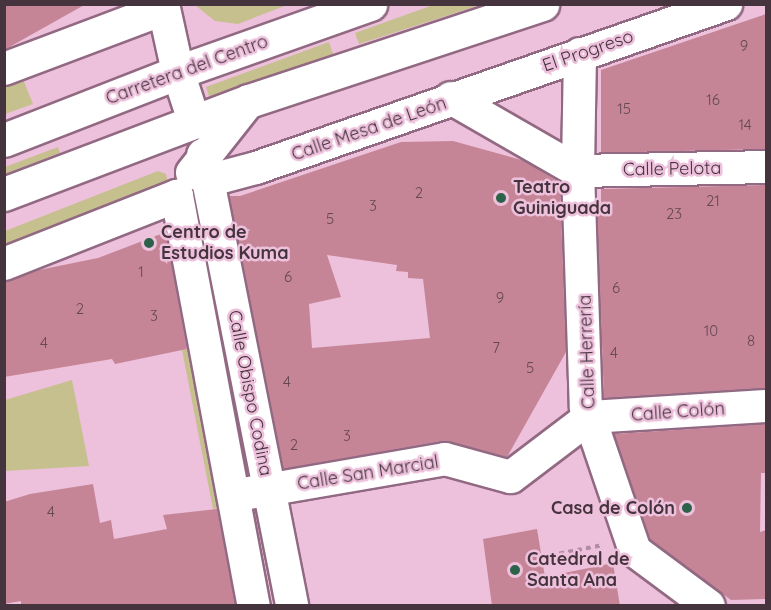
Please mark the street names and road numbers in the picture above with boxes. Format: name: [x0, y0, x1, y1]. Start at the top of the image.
street label: El Progreso: [540, 25, 636, 77]
street label: Carretera del Centro: [103, 31, 271, 109]
street label: Calle Mesa de León: [289, 92, 449, 166]
street label: Calle Pelota: [623, 157, 721, 181]
street label: Calle Herrería: [574, 295, 600, 409]
street label: Calle Obispo Codina: [223, 308, 277, 478]
street label: Calle Colón: [630, 398, 726, 426]
street label: Calle San Marcial: [296, 451, 440, 495]

